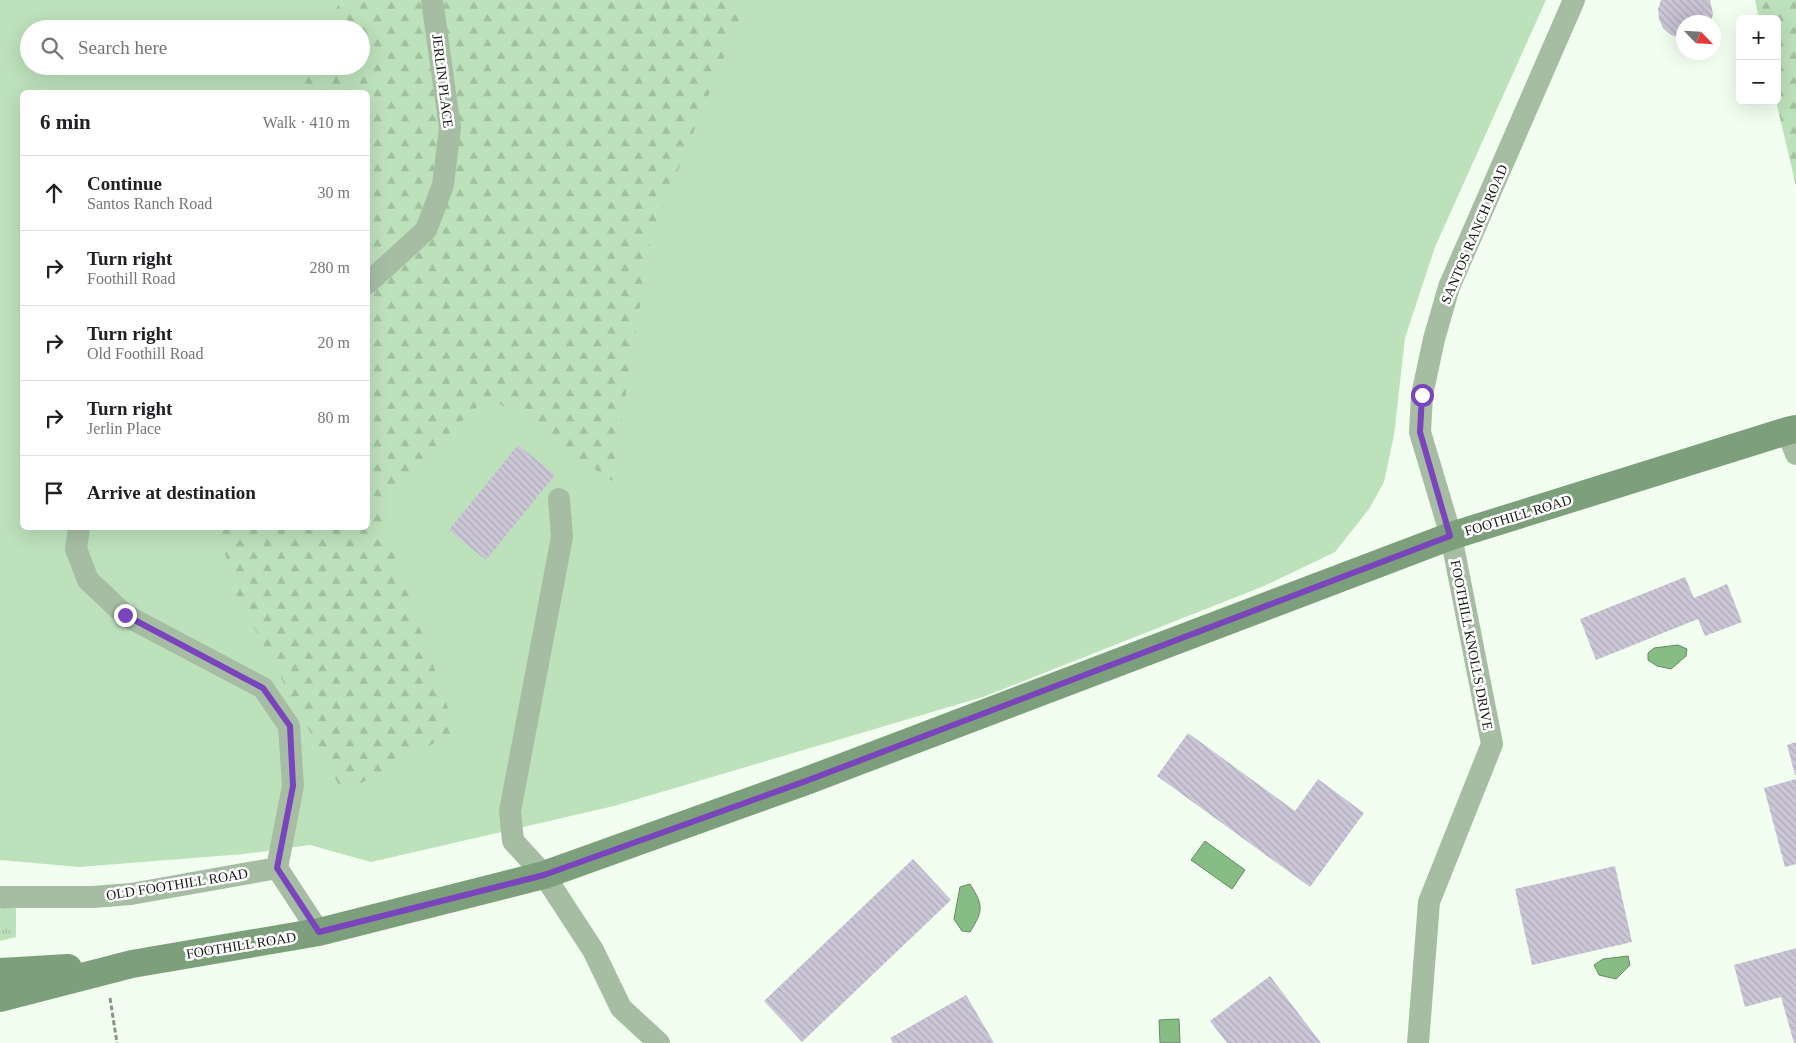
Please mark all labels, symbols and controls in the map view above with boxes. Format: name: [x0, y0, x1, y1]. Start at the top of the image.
north arrow: [1676, 15, 1721, 60]
map controls: [1736, 15, 1781, 105]
button: +: [1736, 15, 1781, 60]
search box: [20, 20, 370, 75]
street label: JERLIN PLACE: [429, 33, 456, 129]
icon: search: [38, 34, 66, 62]
text: Search here: [78, 37, 167, 58]
button: −: [1736, 60, 1781, 105]
text: 6 min: [40, 110, 91, 134]
text: Walk · 410 m: [263, 114, 350, 131]
street label: SANTOS RANCH ROAD: [1438, 162, 1511, 306]
text: Continue: [87, 173, 162, 194]
icon: ahead: [40, 179, 68, 207]
text: 30 m: [318, 184, 350, 201]
text: Santos Ranch Road: [87, 195, 212, 212]
text: Turn right: [87, 248, 172, 269]
icon: right: [40, 254, 68, 282]
text: 280 m: [310, 259, 350, 276]
text: Foothill Road: [87, 270, 175, 287]
text: Turn right: [87, 323, 172, 344]
icon: right: [40, 329, 68, 357]
text: 20 m: [318, 334, 350, 351]
text: Old Foothill Road: [87, 345, 203, 362]
route start: [1411, 384, 1434, 407]
text: Turn right: [87, 398, 172, 419]
icon: right: [40, 404, 68, 432]
text: 80 m: [318, 409, 350, 426]
text: Jerlin Place: [87, 420, 161, 437]
icon: arrive: [40, 479, 68, 507]
text: Arrive at destination: [87, 482, 256, 503]
street label: FOOTHILL ROAD: [1463, 492, 1573, 539]
street label: FOOTHILL KNOLLS DRIVE: [1448, 559, 1495, 731]
route end: [114, 604, 137, 627]
street label: OLD FOOTHILL ROAD: [105, 866, 249, 903]
street label: FOOTHILL ROAD: [185, 929, 297, 962]

